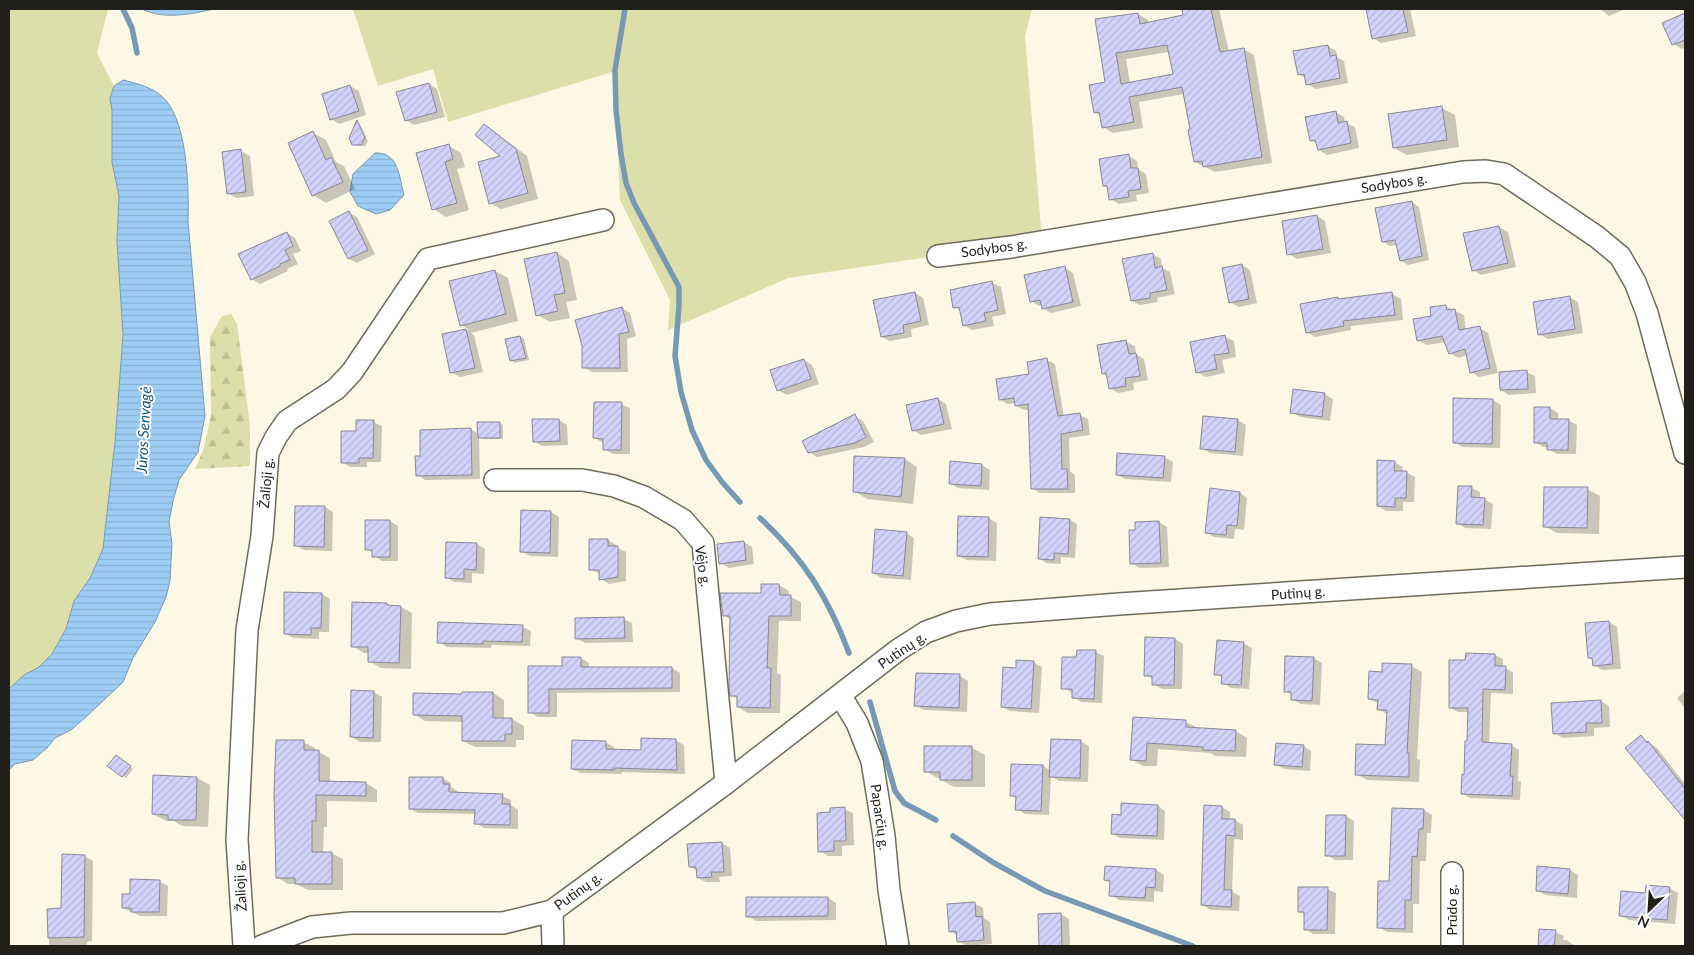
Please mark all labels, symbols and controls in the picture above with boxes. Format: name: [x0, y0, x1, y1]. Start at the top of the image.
street label: Sodybos g.: [1360, 169, 1428, 196]
street label: Sodybos g.: [960, 234, 1028, 261]
water label: Jūros Senvagė: [132, 386, 154, 475]
street label: Žalioji g.: [255, 457, 276, 509]
street label: Vėjo g.: [692, 544, 715, 588]
street label: Putinų g.: [1270, 582, 1326, 603]
street label: Putinų g.: [874, 627, 929, 672]
street label: Paparčių g.: [867, 783, 894, 851]
street label: Žalioji g.: [229, 860, 250, 912]
street label: Putinų g.: [551, 868, 605, 914]
street label: Prūdo g.: [1443, 884, 1460, 936]
north arrow: [1624, 885, 1674, 935]
text: N: [1635, 912, 1652, 932]

